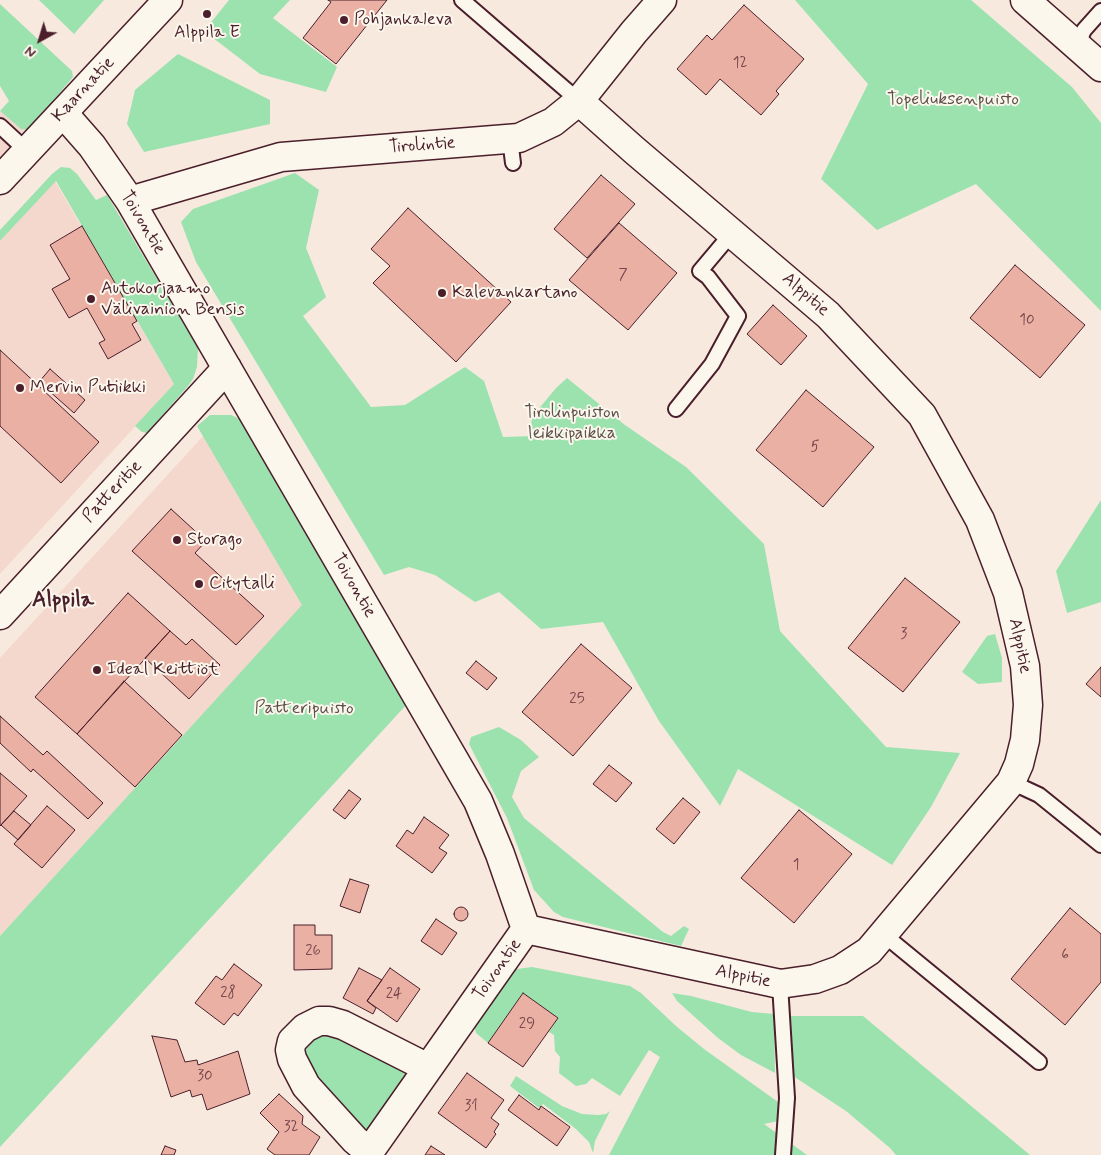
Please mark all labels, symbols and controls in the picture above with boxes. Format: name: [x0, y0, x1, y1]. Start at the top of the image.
marker: Alppila E: [201, 8, 213, 20]
place label: Pohjankaleva: [354, 9, 453, 31]
marker: Pohjankaleva: [338, 14, 350, 26]
north arrow: [15, 15, 65, 65]
place label: Alppila E: [174, 22, 240, 44]
text: N: [21, 42, 40, 62]
street label: Kaarnatie: [48, 53, 120, 127]
house number: 12: [733, 55, 747, 73]
park label: Topeliuksenpuisto: [887, 89, 1019, 111]
street label: Tirolintie: [388, 133, 456, 159]
street label: Toivontie: [115, 187, 169, 259]
house number: 7: [618, 267, 628, 285]
street label: Alppitie: [777, 269, 833, 321]
place label: Autokorjaamo Välivainion Bensis: [101, 278, 245, 320]
place label: Kalevankartano: [452, 282, 578, 304]
marker: Kalevankartano: [436, 287, 448, 299]
marker: Autokorjaamo Välivainion Bensis: [85, 293, 97, 305]
house number: 10: [1019, 312, 1035, 330]
place label: Mervin Putiikki: [30, 377, 146, 399]
marker: Mervin Putiikki: [14, 382, 26, 394]
park label: Tirolinpuiston leikkipaikka: [524, 402, 620, 444]
house number: 5: [811, 439, 819, 457]
street label: Patteritie: [79, 456, 147, 528]
place label: Storago: [187, 529, 242, 551]
marker: Storago: [171, 534, 183, 546]
street label: Toivontie: [326, 550, 380, 622]
place label: Citytalli: [209, 573, 275, 595]
marker: Citytalli: [193, 578, 205, 590]
district label: Alppila: [32, 588, 94, 614]
street label: Alppitie: [1003, 616, 1035, 676]
house number: 3: [901, 626, 907, 644]
place label: Ideal Keittiöt: [107, 659, 219, 681]
marker: Ideal Keittiöt: [91, 664, 103, 676]
house number: 25: [569, 691, 585, 709]
park label: Patteripuisto: [254, 698, 354, 720]
house number: 1: [793, 857, 799, 875]
street label: Toivontie: [469, 935, 527, 1005]
house number: 26: [305, 943, 321, 961]
house number: 6: [1061, 947, 1069, 965]
street label: Alppitie: [713, 961, 773, 993]
house number: 28: [220, 985, 236, 1003]
house number: 24: [386, 986, 402, 1004]
house number: 29: [519, 1016, 535, 1034]
house number: 30: [197, 1068, 213, 1086]
house number: 31: [464, 1098, 478, 1116]
house number: 32: [284, 1119, 298, 1137]

